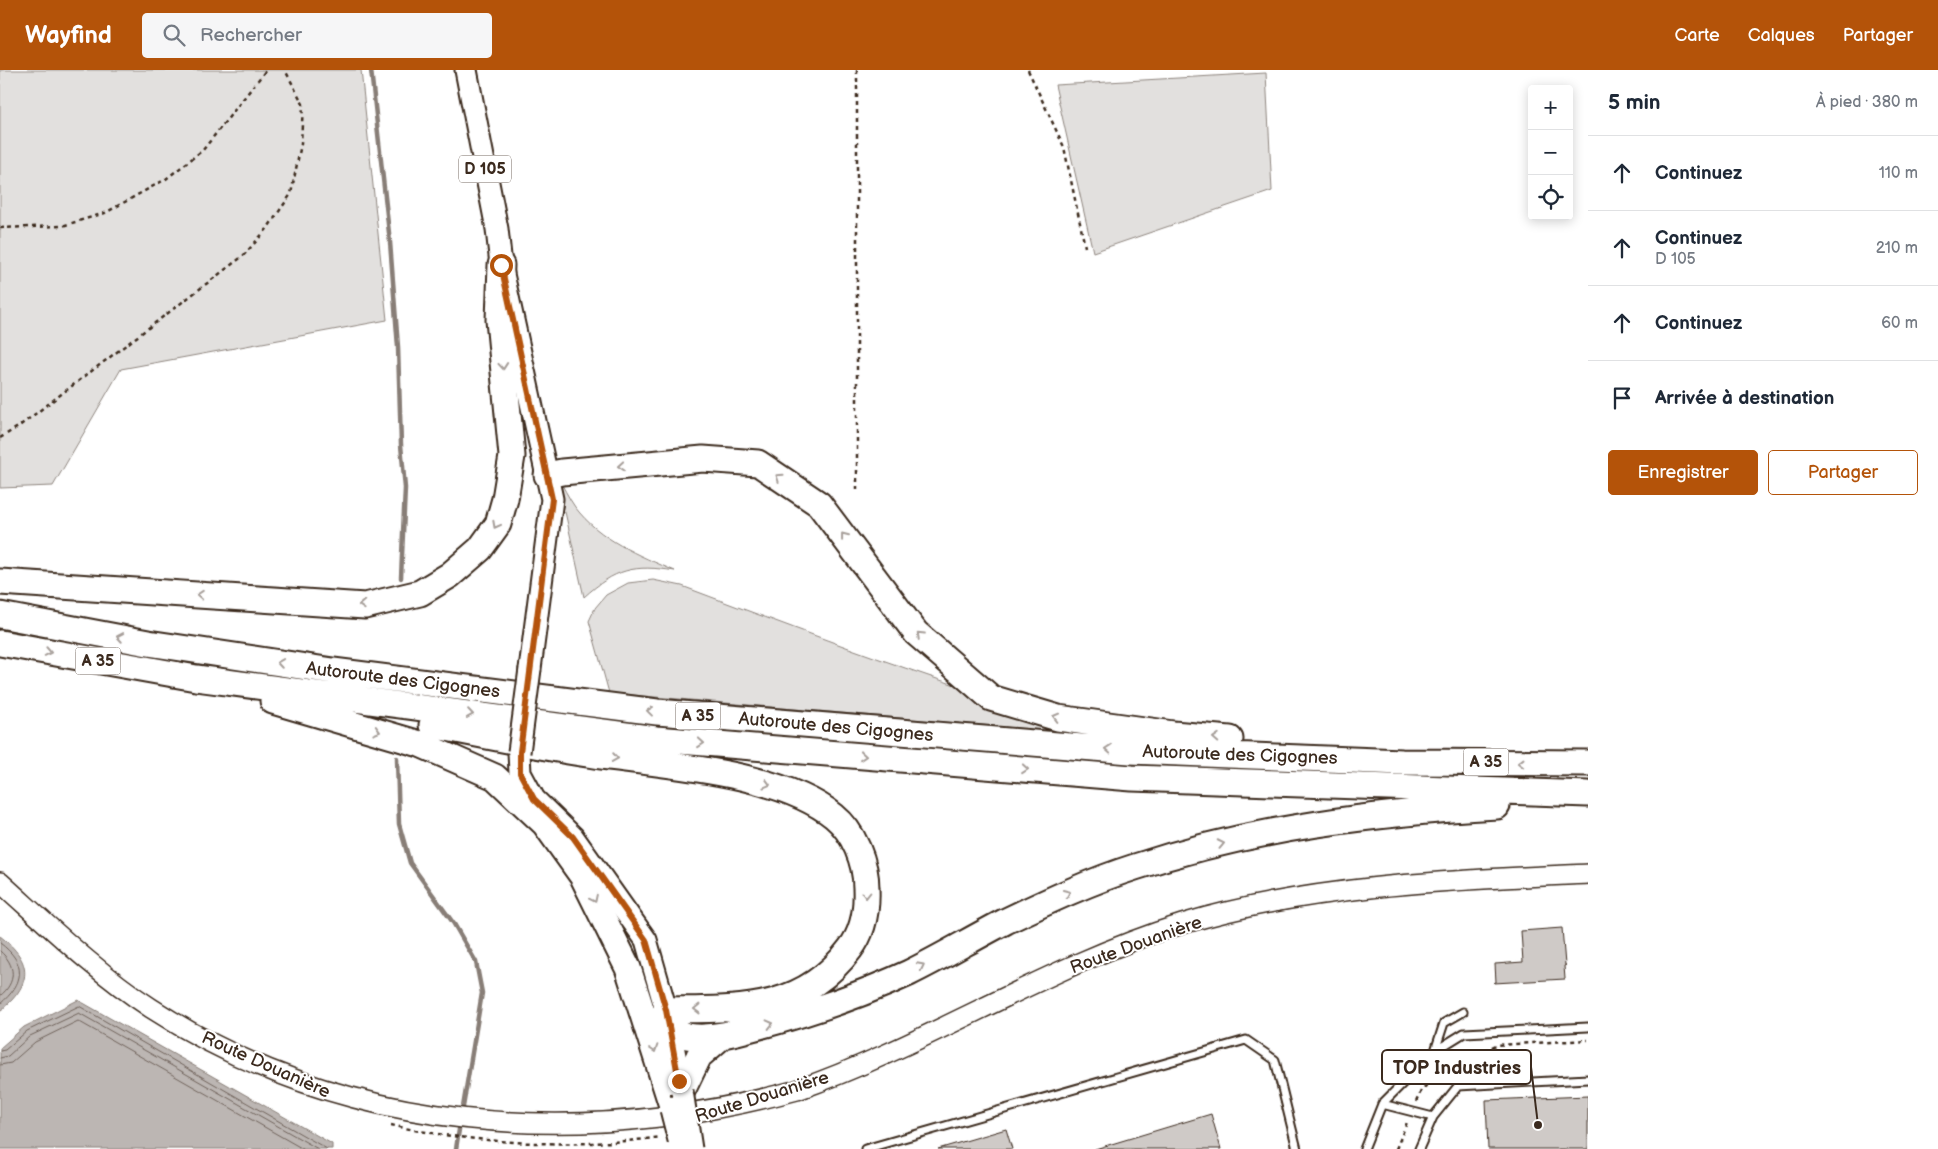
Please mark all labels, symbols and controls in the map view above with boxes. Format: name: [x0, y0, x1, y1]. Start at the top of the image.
search box: [142, 13, 492, 58]
text: Wayfind: [25, 21, 112, 50]
icon: search: [160, 21, 188, 49]
text: Rechercher: [200, 24, 302, 47]
text: Carte: [1674, 25, 1720, 46]
text: Calques: [1748, 25, 1815, 46]
text: Partager: [1843, 25, 1913, 46]
map controls: [1528, 85, 1573, 220]
button: +: [1528, 85, 1573, 130]
text: 5 min: [1608, 90, 1661, 115]
text: À pied · 380 m: [1816, 93, 1918, 112]
button: −: [1528, 130, 1573, 175]
road number: D 105: [459, 156, 511, 182]
icon: ahead: [1608, 159, 1636, 187]
text: Continuez: [1655, 162, 1742, 185]
text: 110 m: [1879, 164, 1918, 183]
button: locate: [1528, 175, 1573, 220]
text: Continuez: [1655, 227, 1742, 250]
icon: ahead: [1608, 234, 1636, 262]
text: 210 m: [1876, 239, 1918, 258]
text: D 105: [1655, 250, 1696, 269]
route start: [490, 254, 513, 277]
icon: ahead: [1608, 309, 1636, 337]
text: Continuez: [1655, 312, 1742, 335]
text: 60 m: [1881, 314, 1918, 333]
one-way arrow: [498, 362, 509, 370]
icon: arrive: [1608, 384, 1636, 412]
text: Arrivée à destination: [1655, 387, 1834, 410]
button: Enregistrer: [1608, 450, 1758, 495]
button: Partager: [1768, 450, 1918, 495]
one-way arrow: [617, 461, 625, 472]
one-way arrow: [775, 474, 785, 483]
one-way arrow: [492, 520, 502, 529]
one-way arrow: [842, 533, 850, 542]
one-way arrow: [196, 590, 204, 601]
one-way arrow: [358, 600, 366, 610]
one-way arrow: [916, 632, 925, 641]
one-way arrow: [116, 633, 124, 643]
one-way arrow: [44, 646, 52, 656]
road number: A 35: [76, 648, 120, 674]
one-way arrow: [276, 658, 284, 669]
street label: Autoroute des Cigognes: [305, 658, 501, 702]
road number: A 35: [676, 702, 720, 729]
one-way arrow: [645, 707, 654, 717]
street label: Autoroute des Cigognes: [738, 708, 934, 746]
one-way arrow: [466, 709, 474, 719]
one-way arrow: [1051, 712, 1060, 723]
one-way arrow: [373, 726, 381, 736]
one-way arrow: [1212, 733, 1220, 743]
one-way arrow: [697, 737, 705, 748]
street label: Autoroute des Cigognes: [1142, 741, 1338, 769]
one-way arrow: [1104, 744, 1112, 755]
road number: A 35: [1464, 749, 1508, 776]
one-way arrow: [859, 750, 867, 761]
one-way arrow: [610, 753, 619, 763]
one-way arrow: [1517, 758, 1525, 768]
one-way arrow: [1021, 764, 1029, 775]
one-way arrow: [762, 778, 771, 789]
one-way arrow: [1217, 839, 1225, 850]
one-way arrow: [1062, 889, 1071, 900]
one-way arrow: [861, 891, 871, 899]
one-way arrow: [588, 894, 598, 903]
street label: Route Douanière: [1067, 911, 1205, 979]
one-way arrow: [916, 962, 925, 972]
one-way arrow: [692, 1004, 700, 1015]
one-way arrow: [765, 1019, 773, 1029]
street label: Route Douanière: [198, 1027, 334, 1103]
one-way arrow: [649, 1045, 659, 1053]
callout: TOP Industries: [1382, 1050, 1531, 1084]
text: TOP Industries: [1393, 1057, 1521, 1080]
street label: Route Douanière: [693, 1067, 832, 1127]
route end: [668, 1070, 691, 1093]

